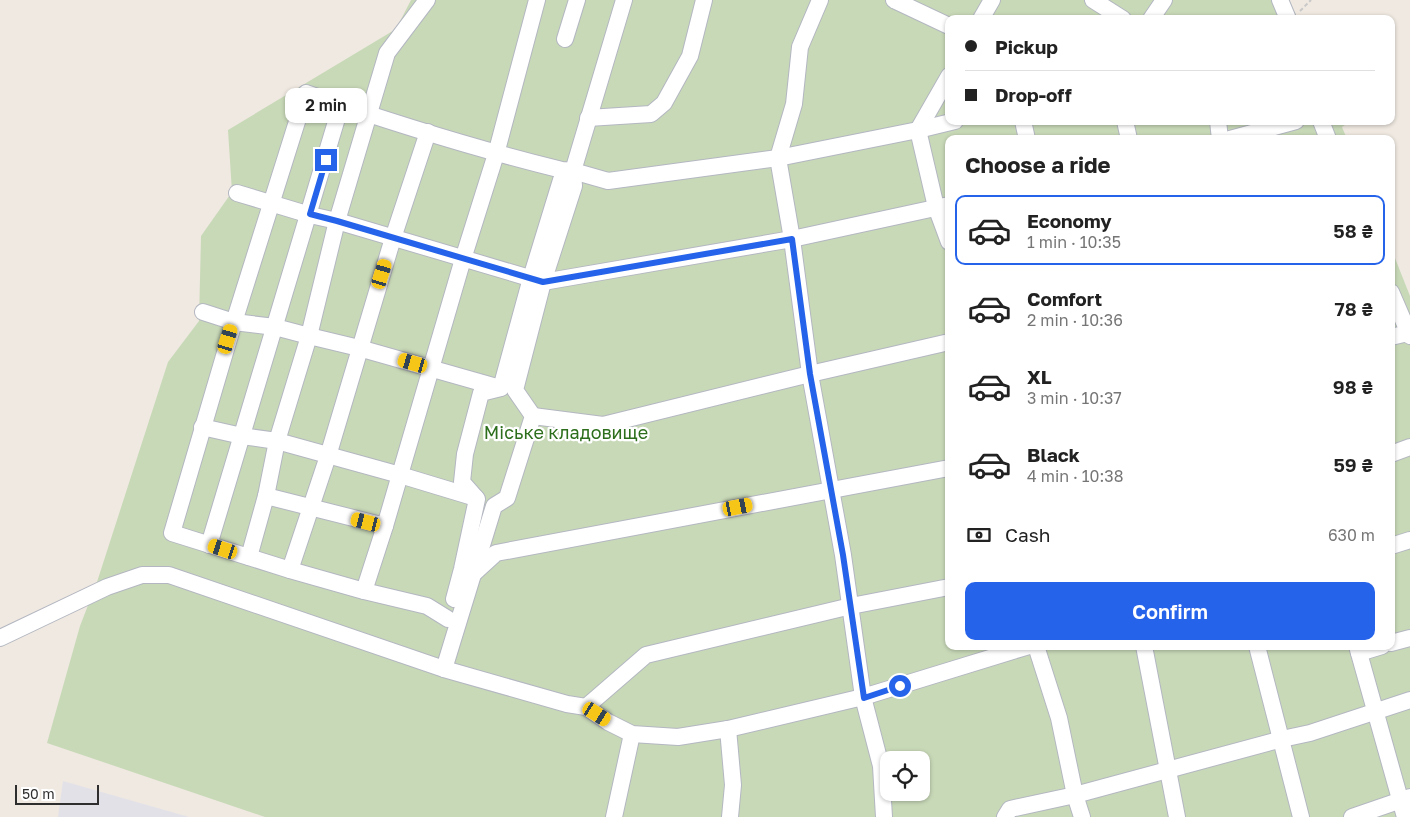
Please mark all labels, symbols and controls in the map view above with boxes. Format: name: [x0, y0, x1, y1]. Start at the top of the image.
text: Pickup: [995, 35, 1058, 58]
text: Drop-off: [995, 83, 1072, 106]
callout: 2 min: [285, 88, 367, 122]
text: 2 min: [305, 95, 347, 115]
route end: [315, 149, 337, 171]
text: Choose a ride: [965, 151, 1111, 178]
icon: car: [967, 208, 1012, 253]
text: Economy: [1027, 209, 1112, 232]
text: 58 ₴: [1333, 219, 1373, 242]
text: 1 min · 10:35: [1027, 232, 1121, 252]
car: [370, 257, 393, 291]
icon: car: [967, 286, 1012, 331]
text: Comfort: [1027, 287, 1102, 310]
text: 78 ₴: [1334, 297, 1373, 320]
text: 2 min · 10:36: [1027, 310, 1123, 330]
car: [216, 322, 239, 356]
car: [396, 352, 429, 374]
icon: car: [967, 364, 1012, 409]
text: XL: [1027, 365, 1052, 388]
text: 98 ₴: [1333, 375, 1373, 398]
text: 3 min · 10:37: [1027, 388, 1122, 408]
park label: Міське кладовище: [484, 421, 648, 443]
icon: car: [967, 442, 1012, 487]
text: Black: [1027, 443, 1080, 466]
text: 59 ₴: [1333, 453, 1373, 476]
text: 4 min · 10:38: [1027, 466, 1123, 486]
car: [721, 497, 754, 517]
car: [349, 511, 382, 533]
icon: cash: [965, 521, 993, 549]
text: Cash: [1005, 523, 1050, 546]
text: 630 m: [1328, 525, 1375, 545]
car: [206, 537, 239, 561]
button: Confirm: [965, 582, 1375, 640]
route start: [889, 675, 911, 697]
car: [580, 700, 613, 728]
map controls: [880, 751, 930, 801]
button: locate: [880, 751, 930, 801]
scale bar: [15, 782, 99, 805]
text: 50 m: [22, 785, 55, 802]

